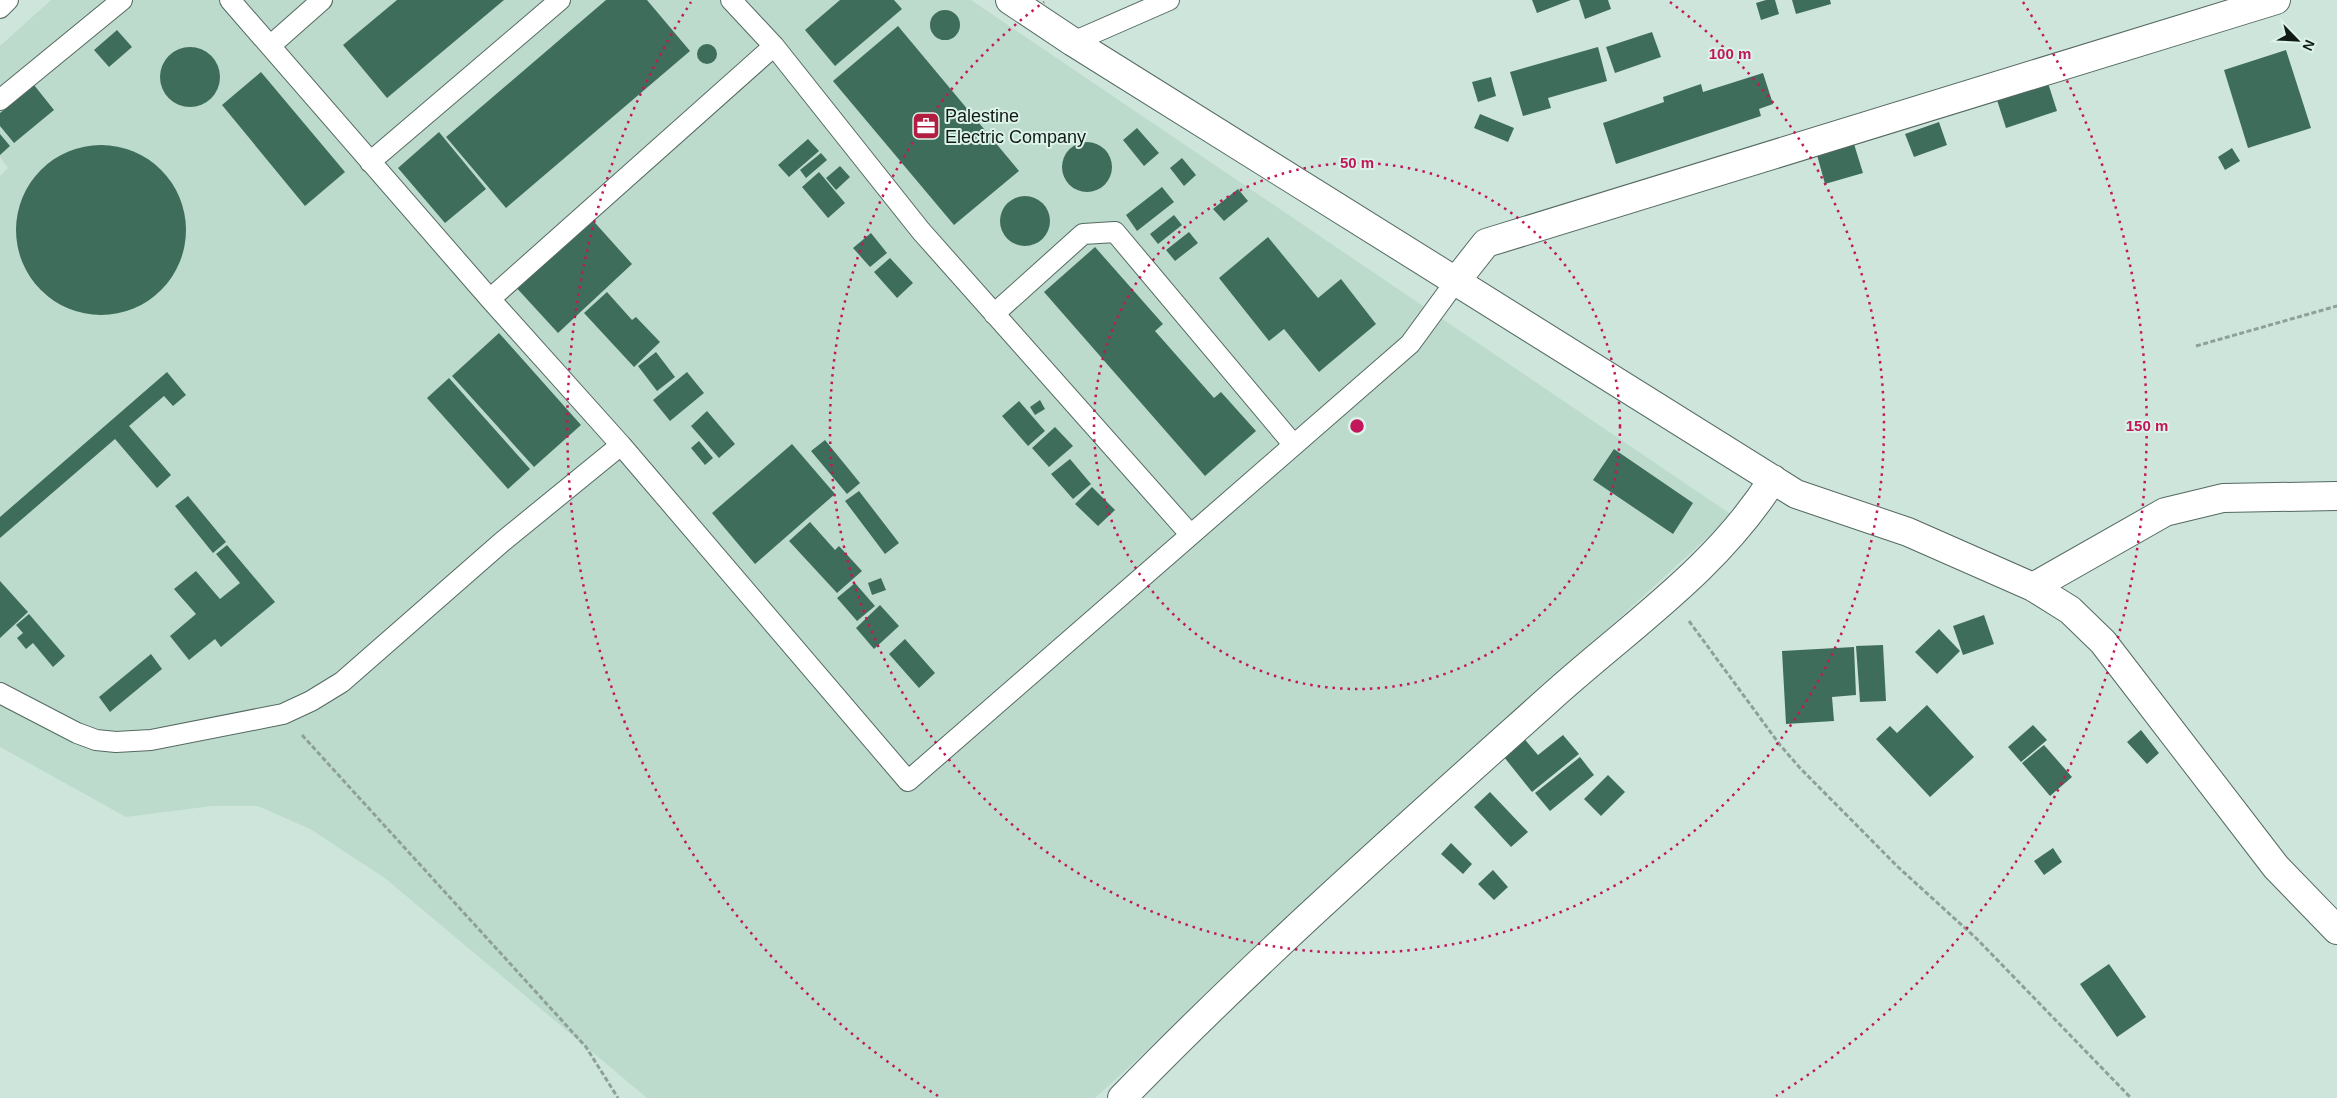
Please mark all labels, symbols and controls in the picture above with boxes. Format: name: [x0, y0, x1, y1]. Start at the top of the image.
north arrow: [2272, 15, 2322, 65]
text: N: [2300, 37, 2318, 53]
text: 100 m: [1709, 45, 1751, 62]
place label: Palestine Electric Company: [945, 106, 1086, 147]
office icon: Palestine Electric Company: [911, 111, 941, 141]
text: 50 m: [1340, 154, 1374, 171]
centre of rings: [1348, 417, 1366, 435]
text: 150 m: [2126, 417, 2168, 434]

